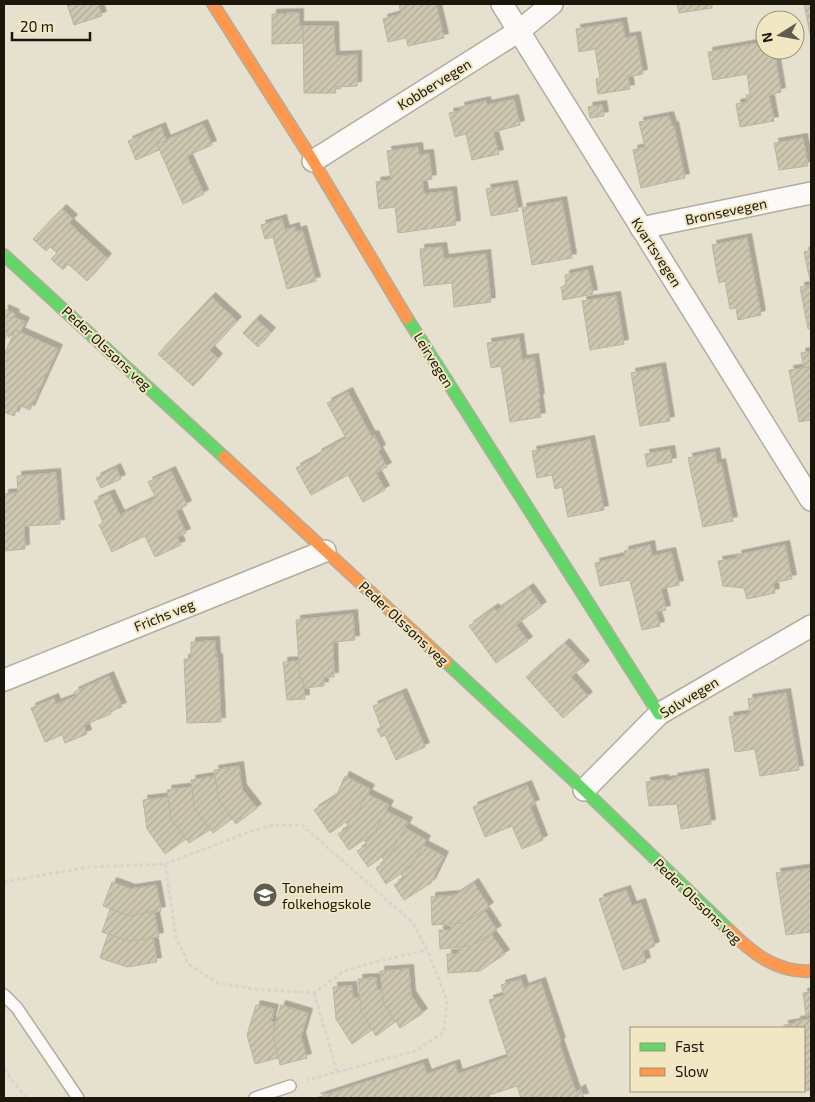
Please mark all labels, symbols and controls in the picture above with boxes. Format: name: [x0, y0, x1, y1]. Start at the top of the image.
scale bar: [12, 10, 90, 42]
north arrow: [755, 10, 805, 60]
text: 20 m: [20, 17, 54, 35]
text: N: [757, 31, 776, 44]
street label: Kobbervegen: [394, 55, 474, 113]
street label: Bronsevegen: [684, 194, 768, 228]
street label: Kvartsvegen: [628, 214, 686, 290]
street label: Peder Olssøns veg: [59, 302, 155, 394]
street label: Leirvegen: [410, 329, 458, 391]
street label: Peder Olssøns veg: [356, 577, 452, 669]
street label: Frichs veg: [131, 595, 197, 635]
street label: Sølvvegen: [657, 673, 721, 721]
street label: Peder Olssøns veg: [650, 855, 746, 948]
place label: Toneheim folkehøgskole: [282, 879, 371, 912]
school or university icon: Toneheim folkehøgskole: [252, 882, 278, 908]
legend: [630, 1027, 805, 1092]
text: Fast: [675, 1037, 705, 1055]
text: Slow: [675, 1062, 709, 1080]

